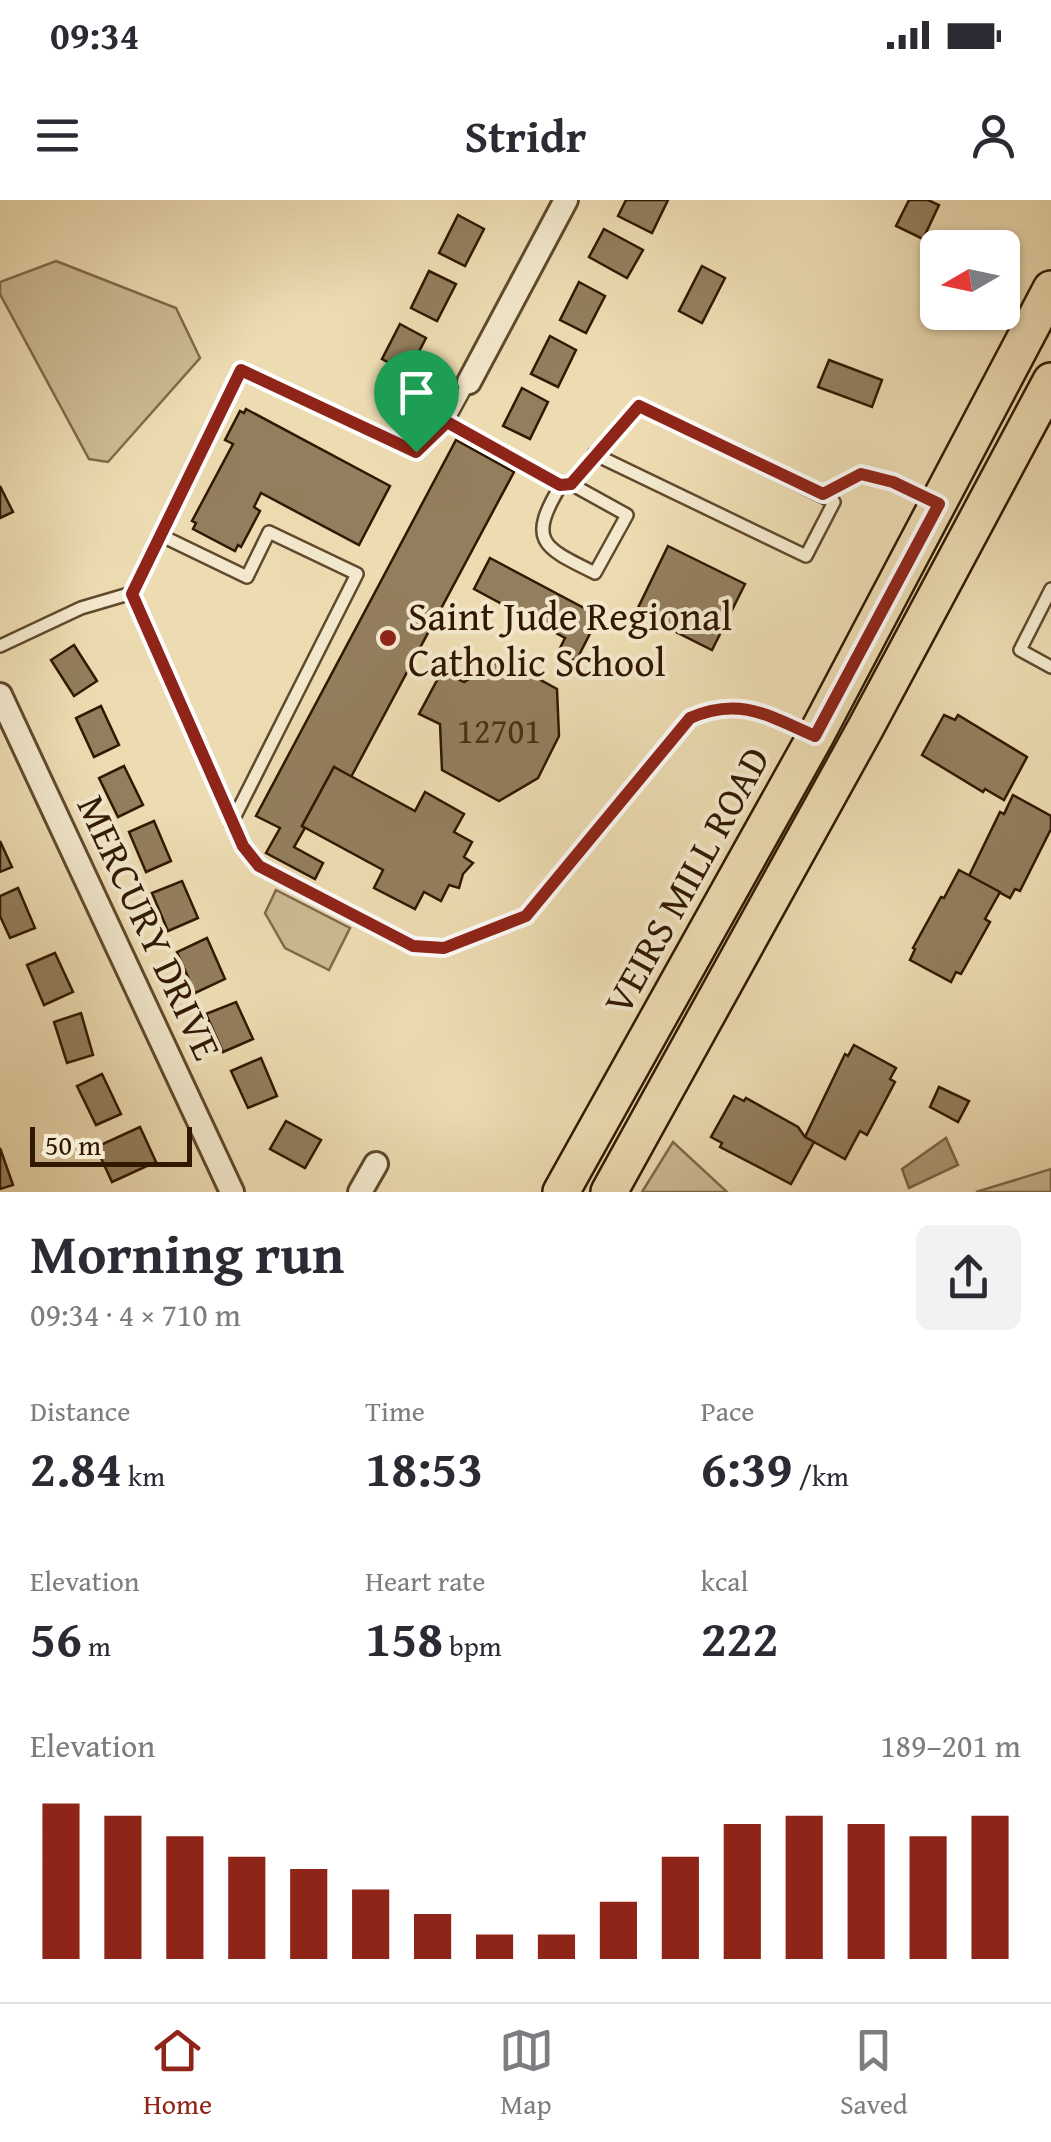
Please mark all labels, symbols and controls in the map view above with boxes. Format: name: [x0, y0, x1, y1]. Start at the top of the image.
text: 09:34: [50, 7, 140, 63]
text: Stridr: [465, 103, 586, 168]
icon: menu: [30, 108, 85, 163]
icon: person: [966, 108, 1021, 163]
north arrow: [920, 230, 1020, 330]
map controls: [920, 230, 1020, 330]
pin: [374, 350, 459, 453]
icon: arrive: [389, 365, 444, 420]
place label: Saint Jude Regional Catholic School: [408, 586, 732, 691]
marker: Saint Jude Regional Catholic School: [377, 627, 399, 649]
house number: 12701: [457, 705, 541, 756]
street label: VEIRS MILL ROAD: [588, 736, 784, 1024]
street label: MERCURY DRIVE: [63, 785, 237, 1069]
scale bar: [30, 1122, 192, 1166]
text: 50 m: [45, 1124, 101, 1165]
text: Morning run: [30, 1213, 344, 1293]
button: share: [916, 1225, 1021, 1330]
text: 09:34 · 4 × 710 m: [30, 1291, 241, 1338]
text: Distance: [30, 1390, 130, 1431]
text: Time: [365, 1390, 425, 1431]
text: Pace: [701, 1390, 755, 1431]
text: 2.84: [30, 1431, 122, 1504]
text: 18:53: [365, 1431, 483, 1504]
text: 6:39: [701, 1431, 793, 1504]
text: km: [122, 1455, 165, 1496]
text: /km: [793, 1455, 849, 1496]
text: Elevation: [30, 1560, 140, 1601]
text: Heart rate: [365, 1560, 485, 1601]
text: kcal: [701, 1560, 748, 1601]
text: 56: [30, 1601, 82, 1674]
text: 158: [365, 1601, 443, 1674]
text: 222: [701, 1601, 778, 1674]
text: m: [82, 1625, 111, 1666]
text: bpm: [443, 1625, 502, 1666]
text: Elevation: [30, 1722, 155, 1769]
text: 189–201 m: [880, 1722, 1021, 1769]
tab: Home: [143, 2023, 212, 2124]
tab: Map: [499, 2023, 554, 2124]
tab: Saved: [840, 2023, 908, 2124]

